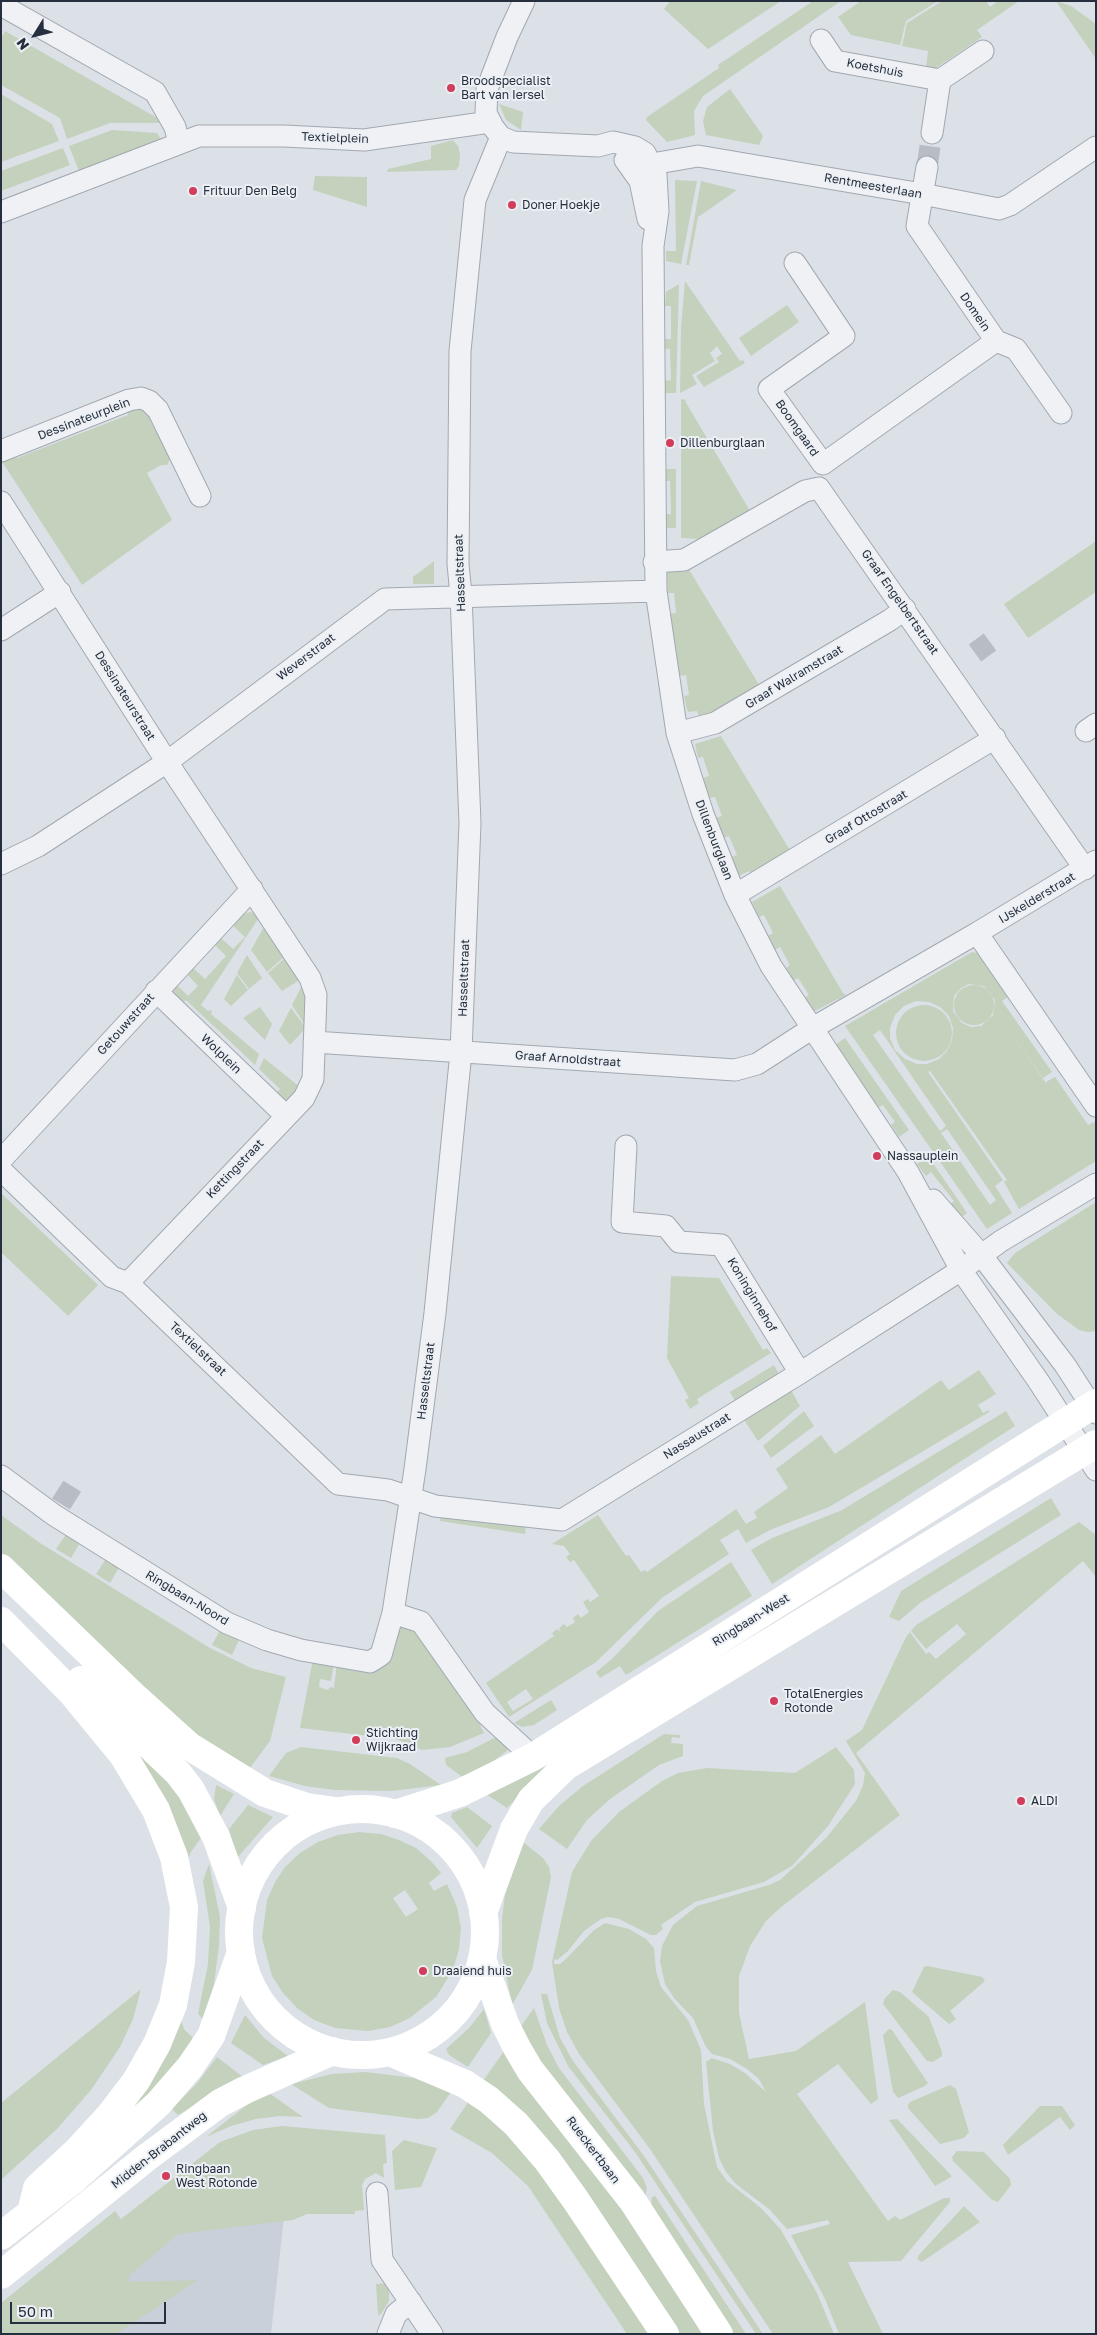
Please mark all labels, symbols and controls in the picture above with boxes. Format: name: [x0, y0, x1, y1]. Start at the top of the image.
north arrow: [10, 10, 60, 60]
text: N: [12, 35, 32, 53]
street label: Koetshuis: [845, 55, 905, 81]
place label: Broodspecialist Bart van Iersel: [461, 74, 551, 102]
marker: Broodspecialist Bart van Iersel: [445, 82, 457, 94]
street label: Textielplein: [301, 130, 369, 146]
street label: Rentmeesterlaan: [823, 170, 923, 202]
place label: Frituur Den Belg: [203, 184, 297, 198]
marker: Frituur Den Belg: [187, 185, 199, 197]
place label: Doner Hoekje: [522, 198, 600, 212]
marker: Doner Hoekje: [506, 199, 518, 211]
street label: Domein: [957, 290, 993, 334]
street label: Dessinateurplein: [36, 395, 132, 443]
street label: Boomgaard: [772, 397, 822, 459]
place label: Dillenburglaan: [680, 436, 765, 450]
marker: Dillenburglaan: [664, 437, 676, 449]
street label: Hasseltstraat: [451, 534, 469, 612]
street label: Graaf Engelbertstraat: [858, 547, 942, 657]
street label: Weverstraat: [274, 630, 338, 684]
street label: Graaf Walramstraat: [742, 642, 846, 712]
street label: Dessinateurstraat: [92, 649, 158, 743]
street label: Graaf Ottostraat: [822, 787, 910, 847]
street label: Dillenburglaan: [692, 798, 736, 882]
street label: IJskelderstraat: [996, 869, 1078, 927]
street label: Hasseltstraat: [455, 939, 473, 1017]
street label: Getouwstraat: [94, 990, 158, 1058]
street label: Wolplein: [198, 1031, 244, 1077]
street label: Graaf Arnoldstraat: [514, 1048, 622, 1070]
street label: Kettingstraat: [203, 1137, 267, 1201]
place label: Nassauplein: [887, 1149, 958, 1163]
marker: Nassauplein: [871, 1150, 883, 1162]
street label: Koninginnehof: [724, 1255, 780, 1335]
street label: Textielstraat: [167, 1319, 229, 1379]
street label: Hasseltstraat: [414, 1341, 438, 1421]
street label: Nassaustraat: [661, 1410, 733, 1462]
street label: Ringbaan-Noord: [143, 1567, 231, 1629]
street label: Ringbaan-West: [710, 1591, 792, 1649]
place label: TotalEnergies Rotonde: [784, 1687, 863, 1715]
marker: TotalEnergies Rotonde: [768, 1695, 780, 1707]
place label: Stichting Wijkraad: [366, 1726, 418, 1754]
marker: Stichting Wijkraad: [350, 1734, 362, 1746]
place label: ALDI: [1031, 1794, 1058, 1808]
marker: ALDI: [1015, 1795, 1027, 1807]
place label: Draaiend huis: [433, 1964, 512, 1978]
marker: Draaiend huis: [417, 1965, 429, 1977]
street label: Midden-Brabantweg: [109, 2108, 209, 2192]
street label: Rueckertbaan: [563, 2114, 623, 2186]
place label: Ringbaan West Rotonde: [176, 2162, 257, 2190]
marker: Ringbaan West Rotonde: [160, 2170, 172, 2182]
scale bar: [12, 2292, 169, 2324]
text: 50 m: [18, 2302, 53, 2320]

